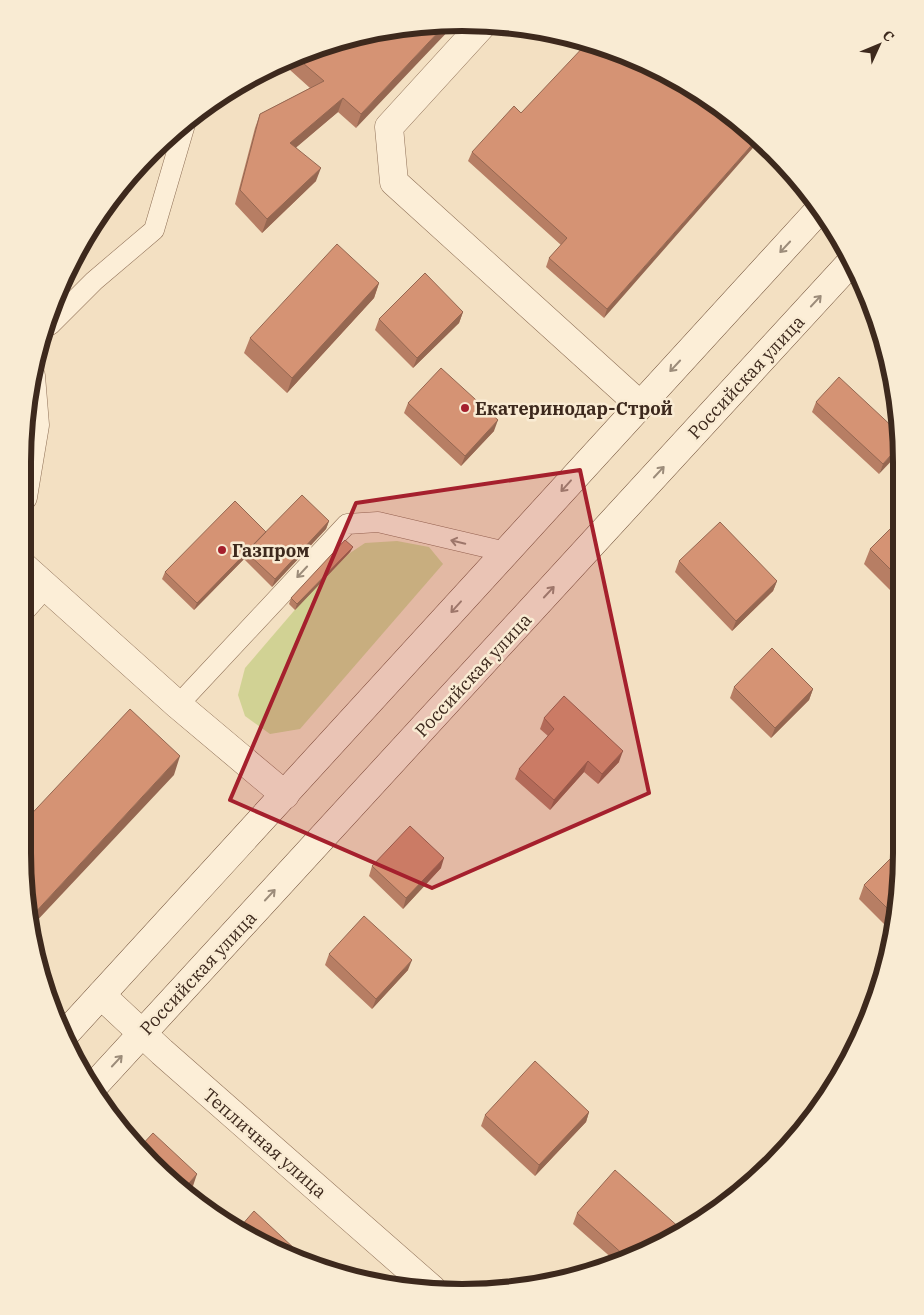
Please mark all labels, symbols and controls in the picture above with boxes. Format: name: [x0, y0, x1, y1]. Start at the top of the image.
north arrow: [854, 20, 904, 70]
text: С: [879, 26, 898, 46]
one-way arrow: [779, 240, 791, 253]
one-way arrow: [810, 295, 822, 307]
street label: Российская улица: [683, 310, 809, 444]
one-way arrow: [669, 360, 681, 373]
place label: Екатеринодар-Строй: [475, 397, 673, 420]
marker: Екатеринодар-Строй: [459, 402, 471, 414]
one-way arrow: [653, 466, 665, 479]
one-way arrow: [560, 480, 572, 493]
one-way arrow: [451, 537, 467, 546]
place label: Газпром: [232, 539, 309, 562]
marker: Газпром: [216, 544, 228, 556]
one-way arrow: [296, 566, 308, 579]
one-way arrow: [543, 586, 555, 599]
one-way arrow: [450, 600, 462, 613]
street label: Российская улица: [410, 608, 536, 742]
one-way arrow: [264, 889, 276, 902]
street label: Российская улица: [135, 906, 261, 1040]
one-way arrow: [111, 1055, 123, 1067]
street label: Тепличная улица: [199, 1083, 332, 1203]

